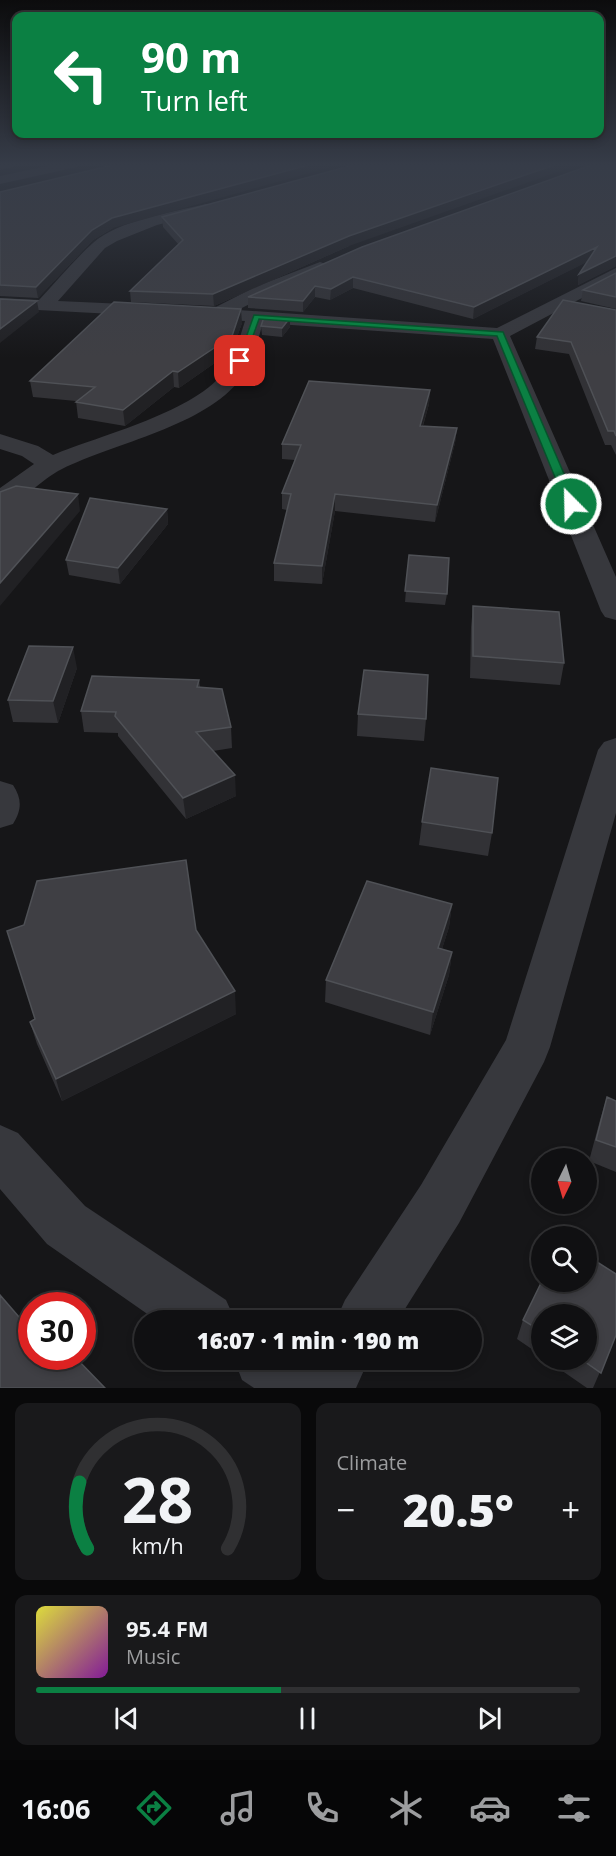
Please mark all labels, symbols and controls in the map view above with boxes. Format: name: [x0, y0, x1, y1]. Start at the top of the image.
text: 90 m: [141, 28, 241, 85]
icon: left: [42, 36, 120, 114]
text: Turn left: [141, 82, 248, 119]
pin: [214, 335, 265, 386]
icon: arrive: [223, 344, 256, 377]
position arrow: [539, 472, 603, 536]
north arrow: [531, 1148, 597, 1214]
map controls: [531, 1148, 597, 1370]
button: search: [531, 1226, 597, 1292]
speed limit sign: 30: [18, 1292, 96, 1370]
button: layers: [531, 1304, 597, 1370]
text: 16:07 · 1 min · 190 m: [197, 1325, 419, 1355]
text: Climate: [337, 1449, 407, 1476]
text: 28: [122, 1456, 193, 1541]
text: 20.5°: [403, 1479, 514, 1540]
text: −: [337, 1487, 355, 1532]
text: +: [561, 1487, 580, 1532]
text: km/h: [132, 1531, 184, 1560]
text: 95.4 FM: [126, 1613, 209, 1643]
text: Music: [126, 1643, 180, 1670]
icon: previous: [110, 1702, 143, 1735]
icon: pause: [291, 1702, 324, 1735]
icon: next: [473, 1702, 506, 1735]
icon: directions: [133, 1787, 175, 1829]
icon: music: [217, 1787, 259, 1829]
icon: phone: [301, 1787, 343, 1829]
icon: climate: [385, 1787, 427, 1829]
icon: car: [469, 1787, 511, 1829]
icon: filters: [553, 1787, 595, 1829]
text: 16:06: [21, 1790, 90, 1827]

